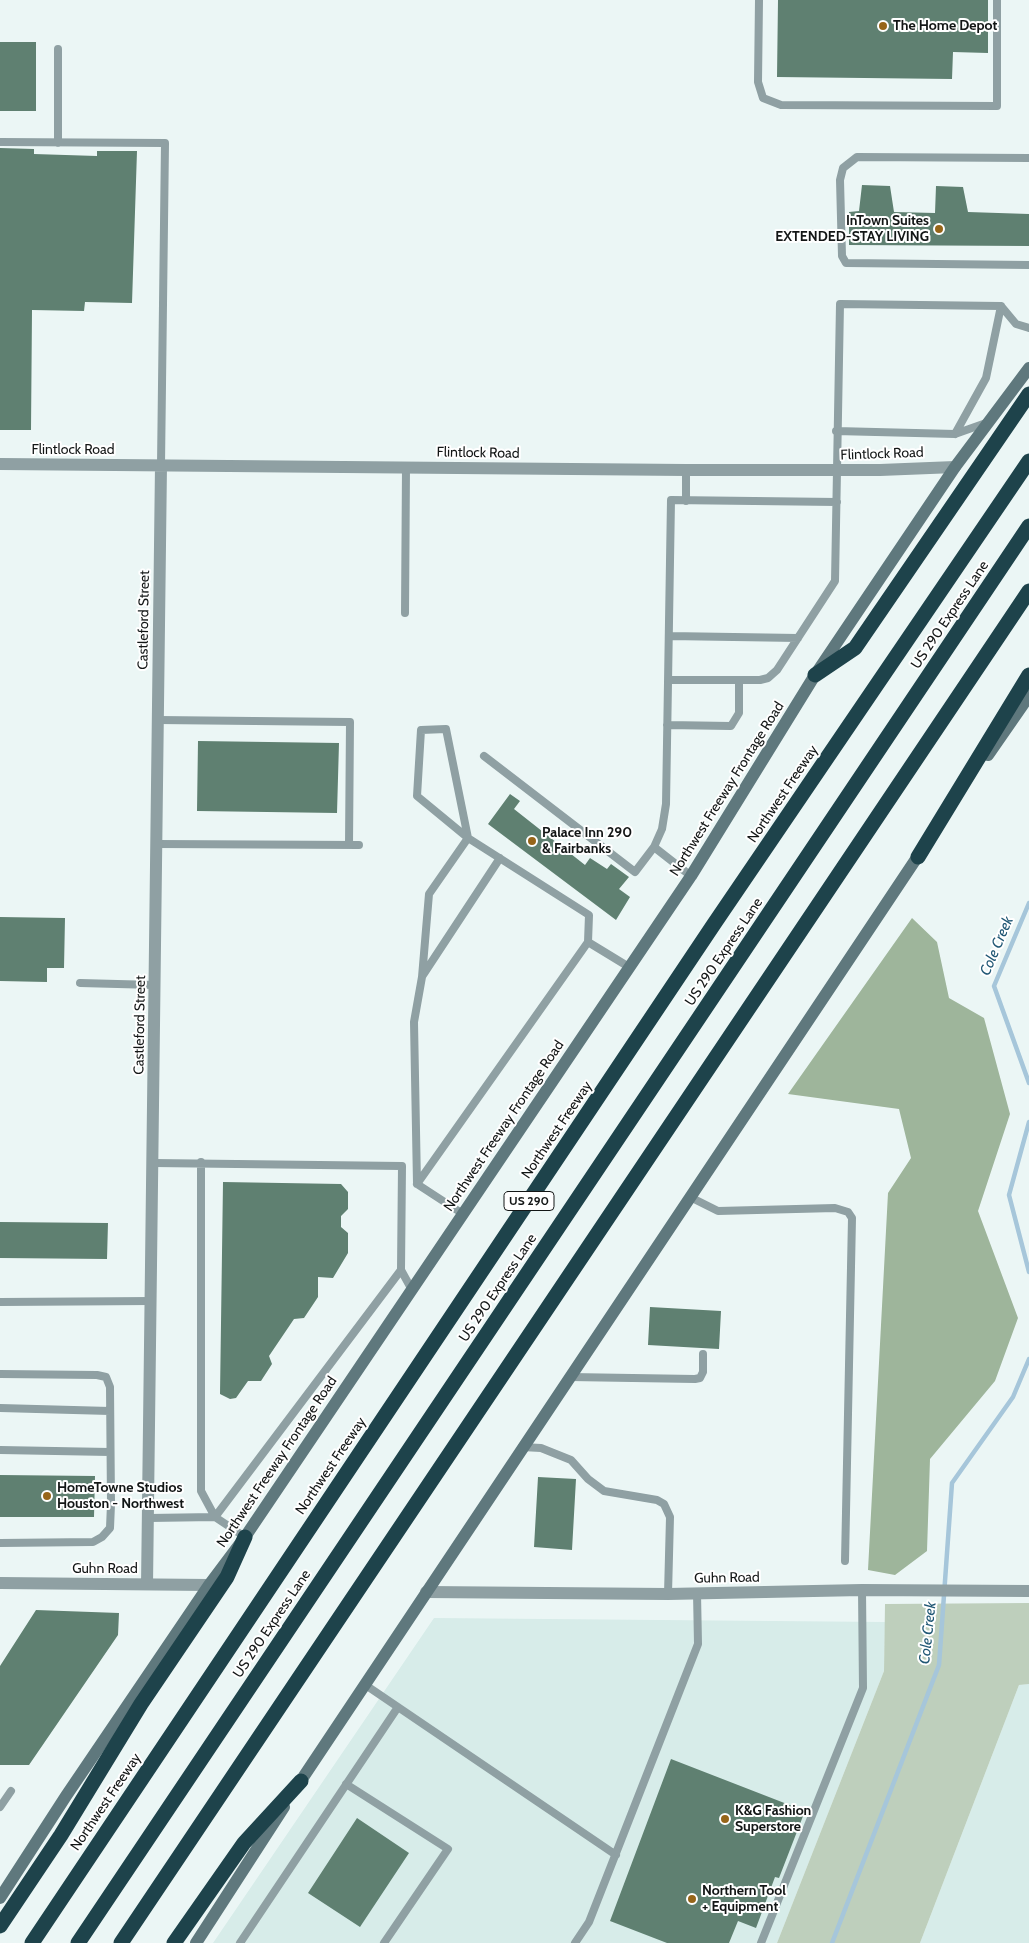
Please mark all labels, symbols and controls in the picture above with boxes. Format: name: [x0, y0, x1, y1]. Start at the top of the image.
place label: The Home Depot: [893, 18, 997, 34]
marker: The Home Depot: [877, 20, 889, 32]
place label: InTown Suites EXTENDED-STAY LIVING: [775, 213, 929, 246]
marker: InTown Suites EXTENDED-STAY LIVING: [933, 223, 945, 235]
street label: Flintlock Road: [31, 442, 115, 458]
street label: Flintlock Road: [436, 444, 520, 462]
street label: Flintlock Road: [840, 444, 924, 464]
street label: US 290 Express Lane: [908, 558, 992, 672]
street label: Castleford Street: [135, 570, 153, 670]
street label: Northwest Freeway Frontage Road: [666, 699, 788, 879]
street label: Northwest Freeway: [744, 742, 822, 846]
place label: Palace Inn 290 & Fairbanks: [542, 825, 632, 858]
marker: Palace Inn 290 & Fairbanks: [526, 835, 538, 847]
street label: US 290 Express Lane: [682, 895, 766, 1009]
water label: Cole Creek: [977, 914, 1017, 978]
street label: Castleford Street: [131, 975, 149, 1075]
street label: Northwest Freeway Frontage Road: [440, 1037, 568, 1215]
street label: Northwest Freeway: [518, 1078, 596, 1182]
road number: US 290: [504, 1192, 554, 1210]
street label: US 290 Express Lane: [456, 1231, 540, 1345]
street label: Northwest Freeway Frontage Road: [213, 1373, 341, 1551]
street label: Northwest Freeway: [292, 1414, 370, 1518]
place label: HomeTowne Studios Houston - Northwest: [57, 1480, 184, 1512]
marker: HomeTowne Studios Houston - Northwest: [41, 1490, 53, 1502]
street label: Guhn Road: [72, 1561, 138, 1577]
street label: US 290 Express Lane: [230, 1567, 314, 1681]
street label: Guhn Road: [694, 1569, 760, 1587]
water label: Cole Creek: [916, 1601, 940, 1665]
street label: Northwest Freeway: [67, 1750, 145, 1854]
place label: K&G Fashion Superstore: [735, 1803, 811, 1835]
marker: K&G Fashion Superstore: [719, 1813, 731, 1825]
place label: Northern Tool + Equipment: [702, 1883, 786, 1915]
marker: Northern Tool + Equipment: [686, 1893, 698, 1905]

